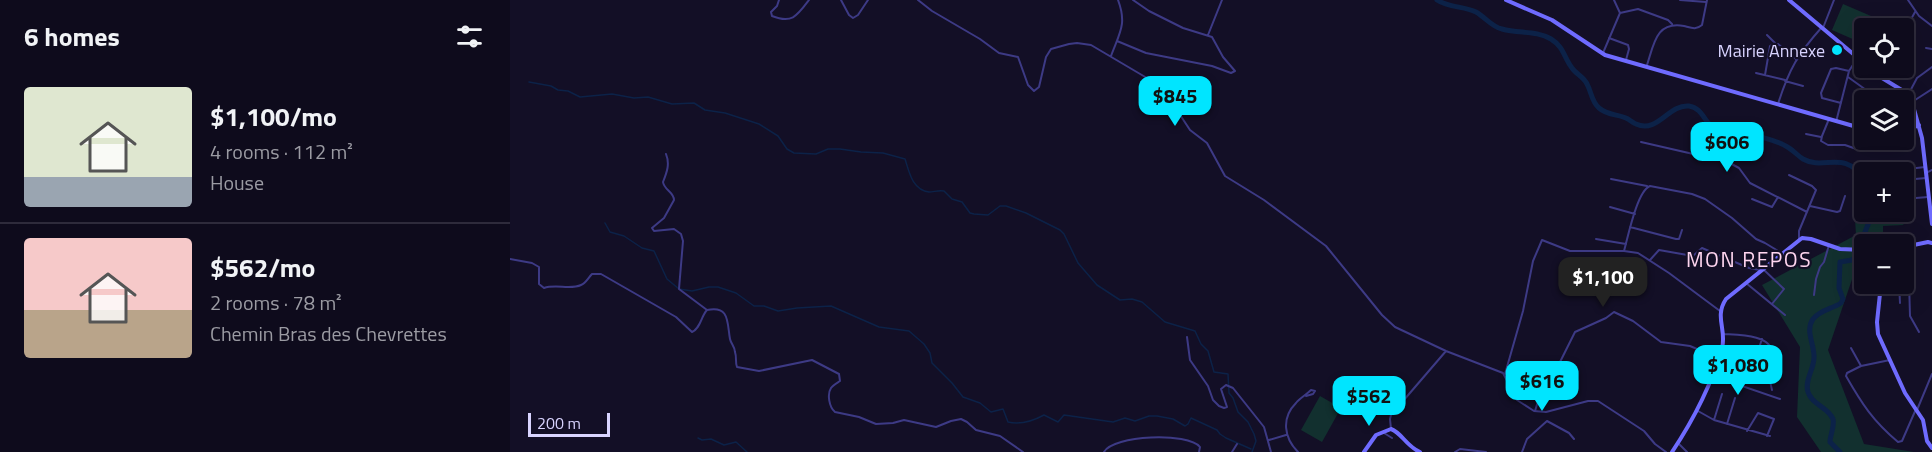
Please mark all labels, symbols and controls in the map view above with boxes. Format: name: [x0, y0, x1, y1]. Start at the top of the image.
text: 6 homes: [24, 17, 120, 56]
map controls: [1854, 18, 1914, 294]
button: locate: [1854, 18, 1914, 78]
icon: filters: [453, 20, 486, 53]
place label: Mairie Annexe: [1718, 37, 1825, 64]
marker: Mairie Annexe: [1830, 43, 1844, 57]
pin: $845: [1139, 76, 1211, 127]
text: $845: [1153, 80, 1197, 111]
button: layers: [1854, 90, 1914, 150]
text: $1,100/mo: [210, 97, 337, 136]
icon: home: [72, 111, 144, 183]
pin: $606: [1691, 122, 1763, 173]
text: $606: [1705, 126, 1749, 157]
text: 4 rooms · 112 m²: [210, 136, 353, 167]
button: +: [1854, 162, 1914, 222]
text: House: [210, 167, 264, 198]
button: −: [1854, 234, 1914, 294]
district label: MON REPOS: [1686, 243, 1812, 275]
text: $562/mo: [210, 248, 315, 287]
pin: $1,100: [1554, 257, 1652, 308]
text: $1,100: [1572, 261, 1634, 292]
icon: home: [72, 262, 144, 334]
text: 2 rooms · 78 m²: [210, 287, 342, 318]
text: Chemin Bras des Chevrettes: [210, 318, 447, 349]
pin: $1,080: [1689, 345, 1787, 396]
text: $1,080: [1707, 349, 1769, 380]
pin: $616: [1506, 361, 1578, 412]
text: $616: [1520, 365, 1564, 396]
pin: $562: [1333, 376, 1405, 427]
text: $562: [1347, 380, 1391, 411]
scale bar: [528, 410, 610, 438]
text: 200 m: [537, 411, 581, 435]

